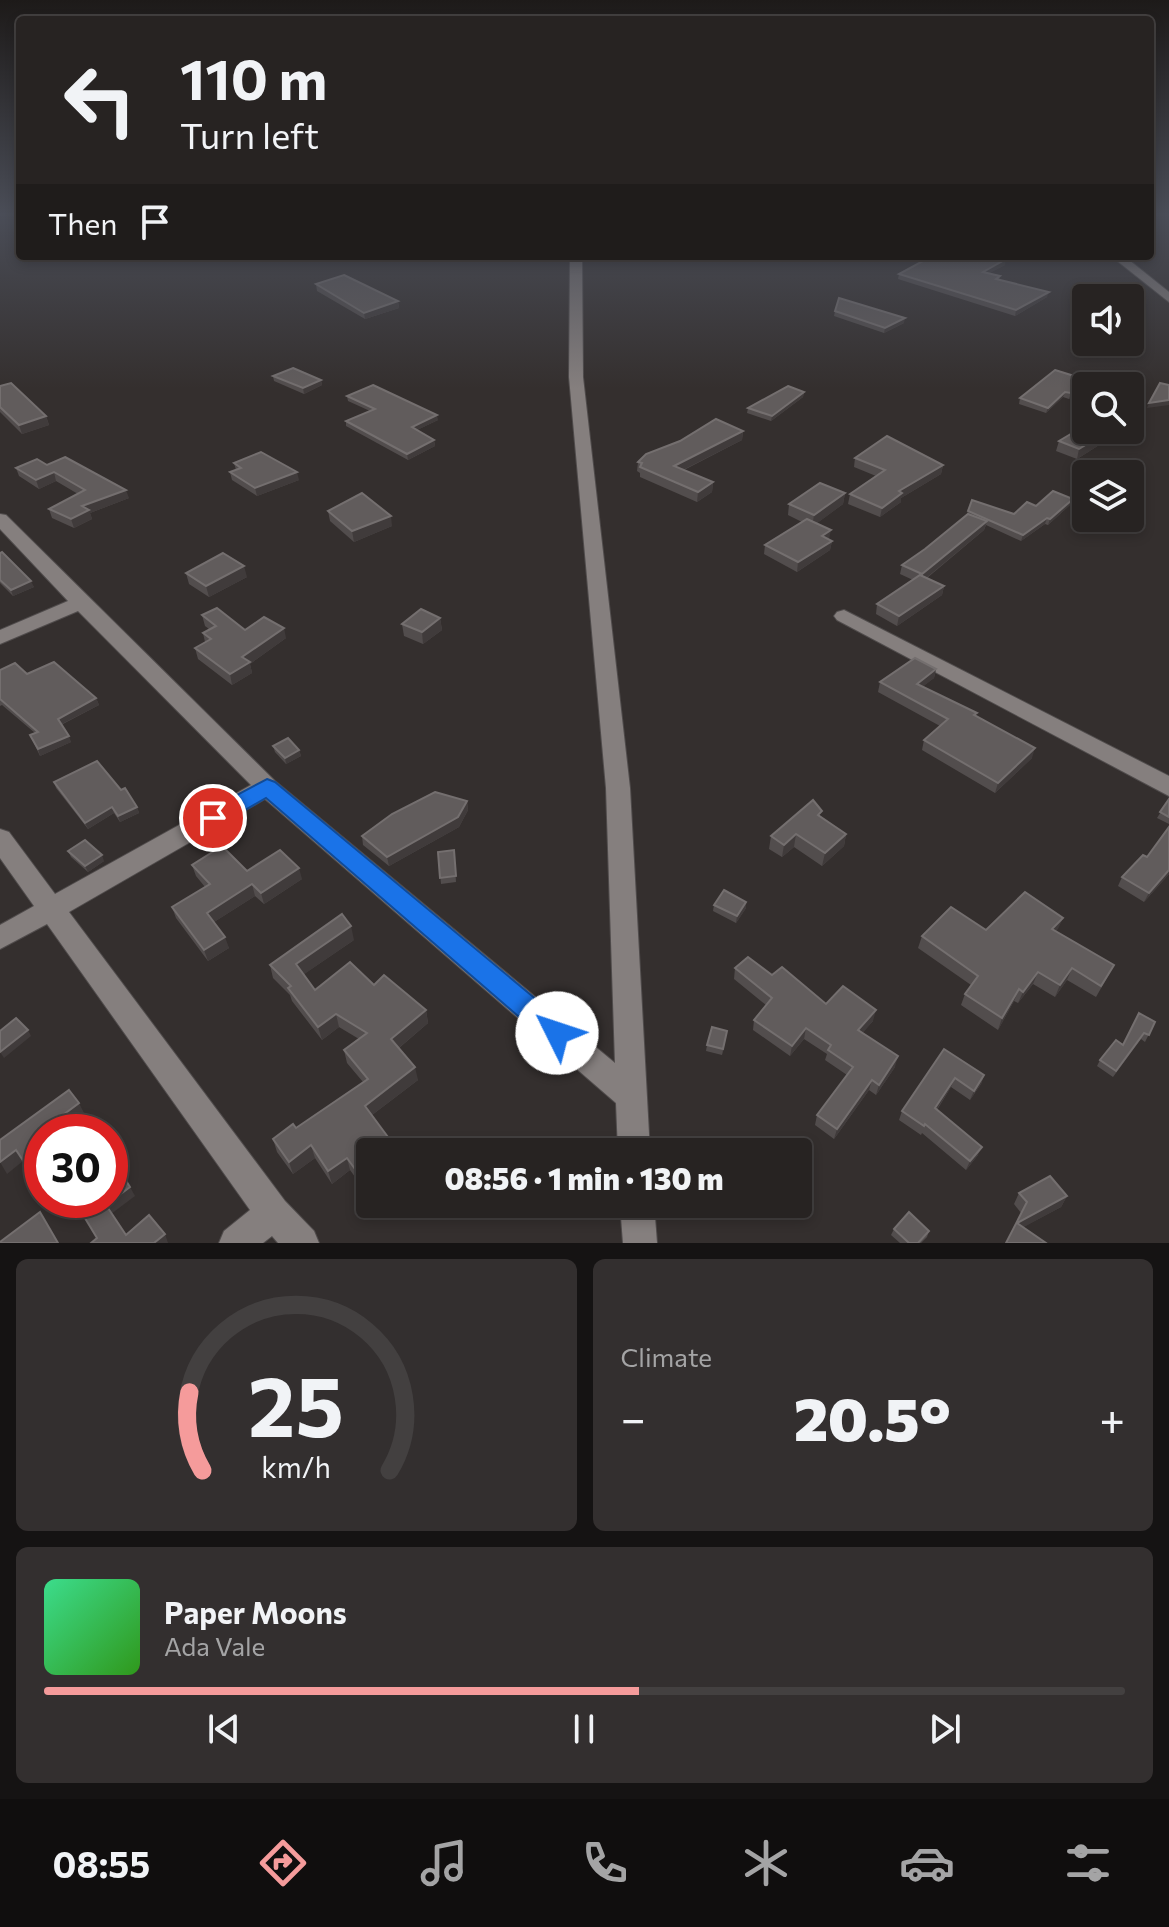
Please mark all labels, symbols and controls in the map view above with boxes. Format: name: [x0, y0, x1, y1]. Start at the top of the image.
text: 110 m: [180, 43, 327, 112]
icon: left: [48, 48, 152, 152]
text: Turn left: [180, 112, 319, 156]
icon: arrive: [133, 200, 177, 244]
text: Then: [48, 204, 117, 241]
map controls: [1072, 284, 1144, 532]
button: sound: [1072, 284, 1144, 356]
button: search: [1072, 372, 1144, 444]
button: layers: [1072, 460, 1144, 532]
pin: [179, 784, 247, 852]
icon: arrive: [191, 796, 235, 840]
position arrow: [515, 991, 599, 1075]
speed limit sign: 30: [24, 1114, 128, 1218]
text: 08:56 · 1 min · 130 m: [444, 1159, 724, 1196]
text: Climate: [621, 1341, 712, 1372]
text: 25: [248, 1352, 344, 1454]
text: 20.5°: [794, 1380, 951, 1453]
text: −: [621, 1390, 646, 1444]
text: +: [1099, 1390, 1125, 1444]
text: km/h: [261, 1449, 331, 1484]
text: Paper Moons: [164, 1593, 347, 1630]
text: Ada Vale: [164, 1630, 265, 1661]
icon: previous: [202, 1707, 246, 1751]
icon: pause: [562, 1707, 606, 1751]
icon: next: [923, 1707, 967, 1751]
icon: directions: [255, 1835, 311, 1891]
icon: music: [416, 1835, 472, 1891]
icon: phone: [577, 1835, 633, 1891]
icon: climate: [738, 1835, 794, 1891]
icon: car: [899, 1835, 955, 1891]
icon: filters: [1060, 1835, 1116, 1891]
text: 08:55: [53, 1841, 150, 1885]

